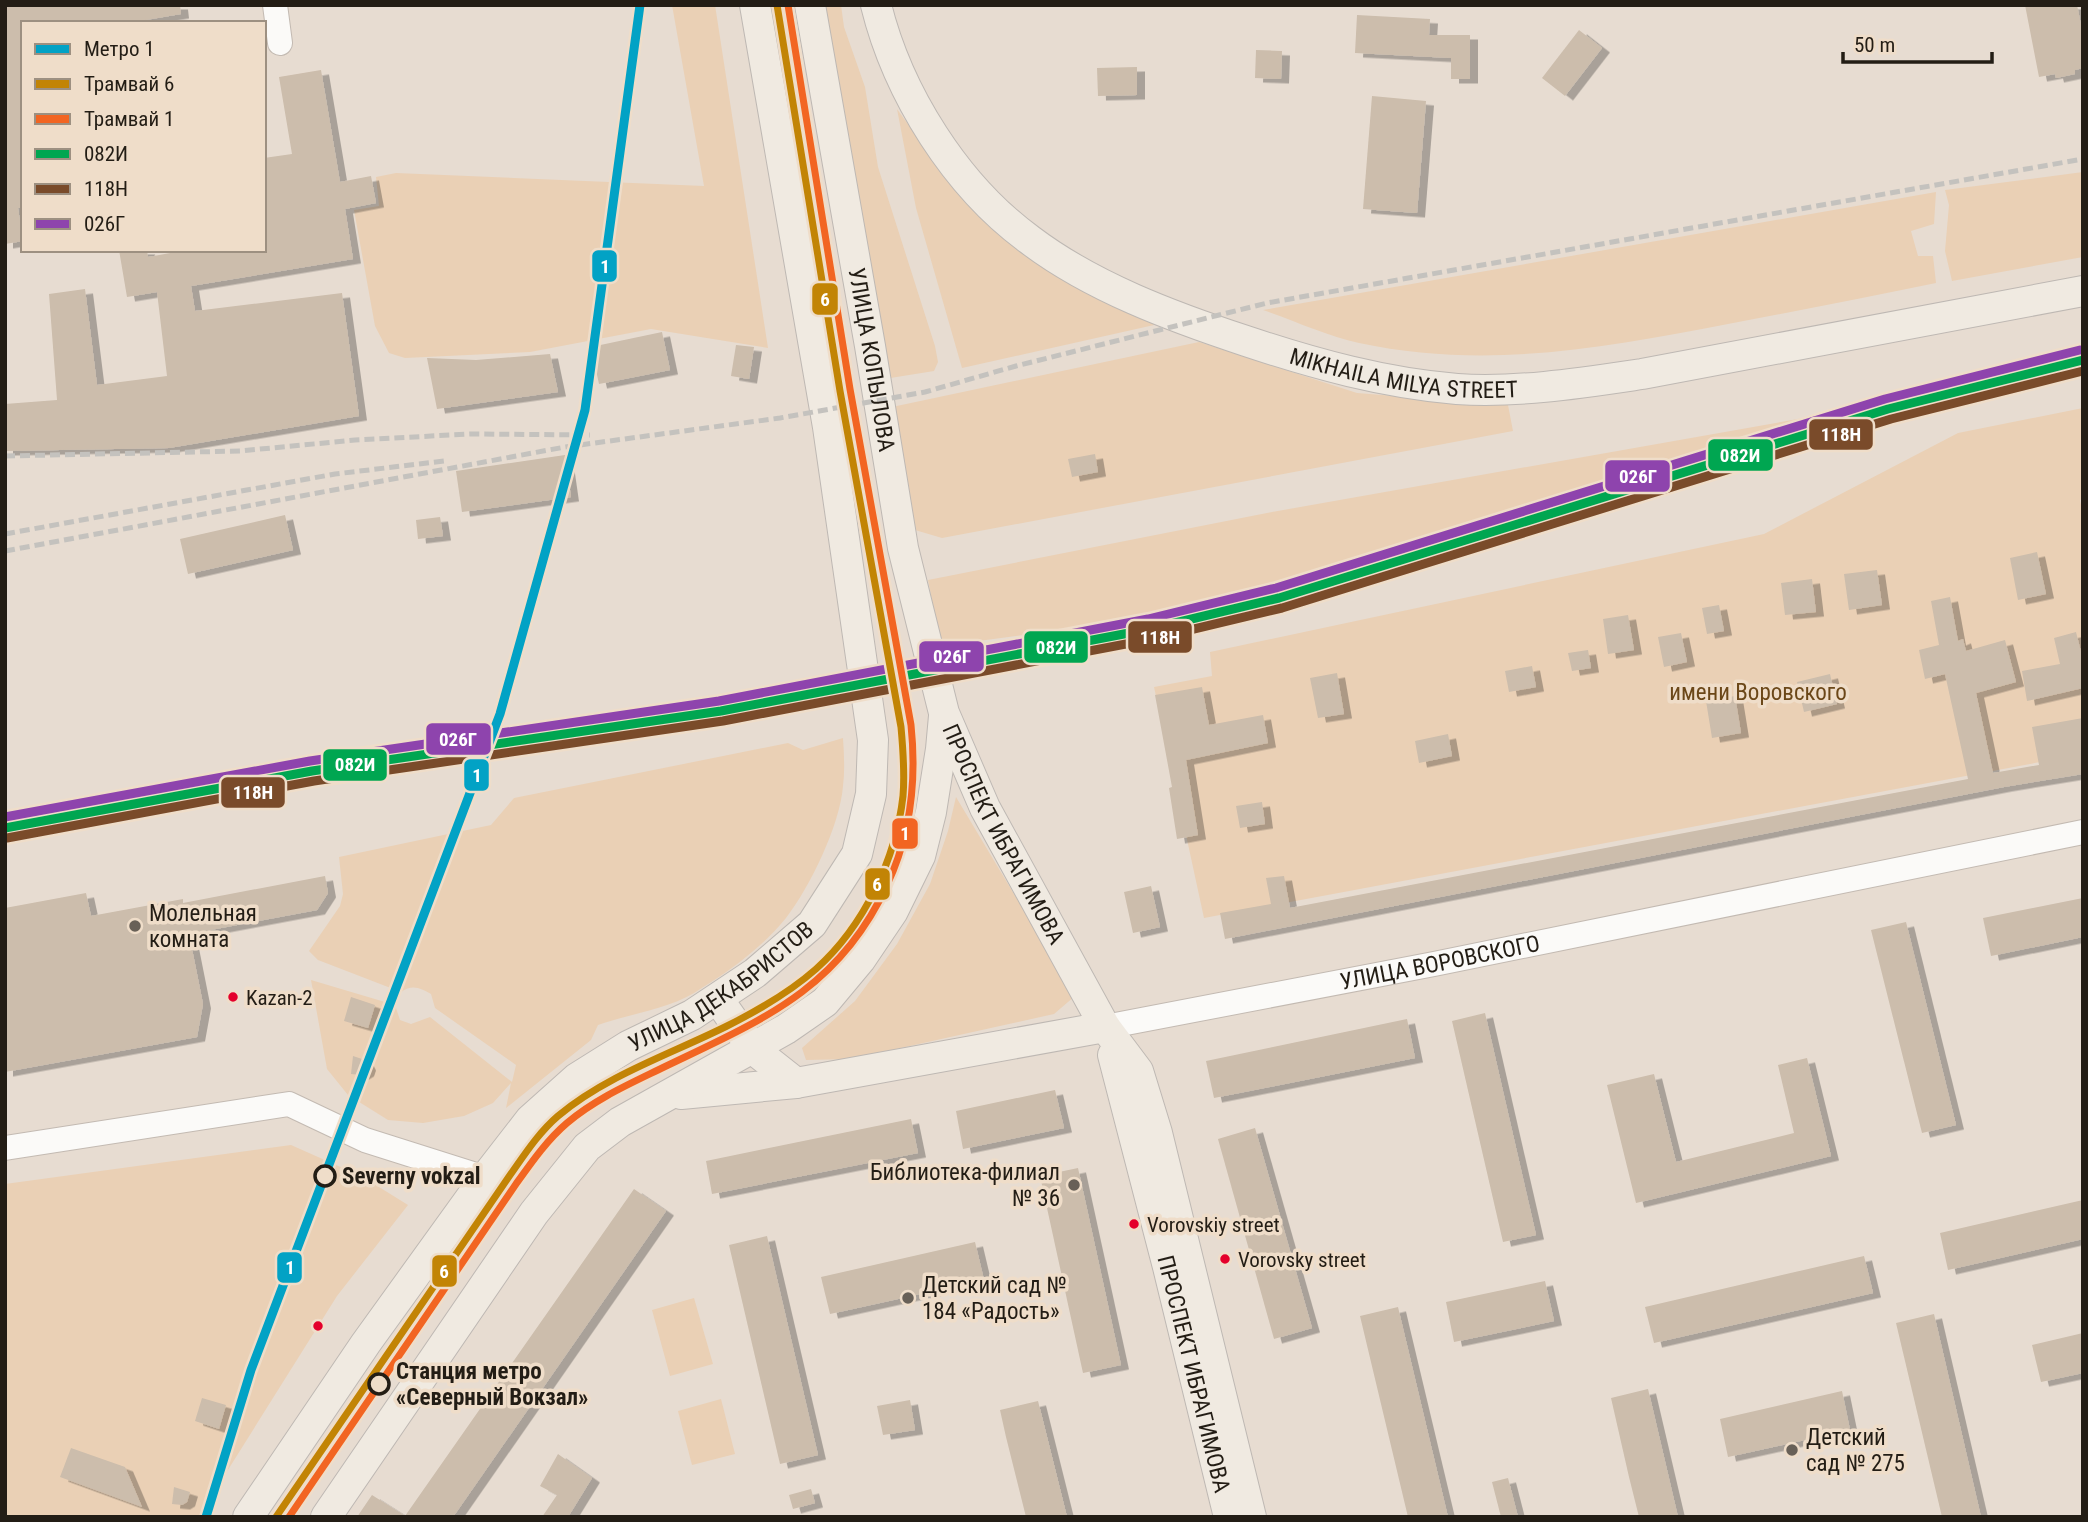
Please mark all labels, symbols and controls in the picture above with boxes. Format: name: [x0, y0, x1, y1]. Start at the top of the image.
legend: [21, 21, 266, 252]
scale bar: [1843, 21, 1992, 65]
text: 50 m: [1854, 33, 1895, 57]
text: Метро 1: [84, 37, 155, 61]
text: Трамвай 6: [84, 72, 174, 96]
text: Трамвай 1: [84, 107, 174, 131]
text: 082И: [84, 142, 128, 166]
text: 118Н: [84, 177, 128, 201]
text: 026Г: [84, 212, 125, 236]
line badge: 1: [591, 249, 618, 283]
text: 1: [600, 255, 610, 278]
street label: УЛИЦА КОПЫЛОВА: [842, 266, 900, 454]
line badge: 6: [811, 282, 839, 316]
text: 6: [820, 288, 830, 311]
street label: MIKHAILA MILYA STREET: [1287, 343, 1519, 404]
line badge: 118Н: [1808, 418, 1874, 451]
text: 118Н: [1821, 423, 1861, 446]
line badge: 082И: [1707, 438, 1774, 472]
text: 082И: [1720, 444, 1760, 467]
line badge: 026Г: [1604, 459, 1671, 493]
text: 026Г: [1619, 465, 1657, 488]
line badge: 118Н: [1127, 620, 1193, 654]
text: 118Н: [1140, 626, 1180, 649]
line badge: 082И: [1023, 630, 1089, 664]
text: 082И: [1036, 636, 1076, 659]
line badge: 026Г: [918, 640, 985, 673]
text: 026Г: [933, 645, 971, 668]
park label: имени Воровского: [1669, 679, 1847, 706]
street label: ПРОСПЕКТ ИБРАГИМОВА: [936, 720, 1070, 949]
line badge: 026Г: [425, 722, 492, 756]
text: 026Г: [439, 728, 477, 751]
line badge: 082И: [322, 748, 388, 782]
text: 082И: [335, 753, 375, 776]
line badge: 1: [463, 758, 490, 792]
text: 1: [472, 764, 482, 787]
line badge: 118Н: [220, 776, 286, 809]
text: 118Н: [233, 781, 273, 804]
line badge: 1: [891, 817, 919, 850]
text: 1: [900, 822, 910, 845]
line badge: 6: [864, 867, 891, 901]
text: 6: [872, 873, 882, 896]
place label: Молельная комната: [149, 900, 257, 953]
street label: УЛИЦА ДЕКАБРИСТОВ: [624, 916, 819, 1058]
marker: Молельная комната: [127, 918, 143, 934]
street label: УЛИЦА ВОРОВСКОГО: [1338, 930, 1542, 996]
place label: Kazan-2: [246, 986, 313, 1010]
marker: Kazan-2: [226, 990, 240, 1004]
place label: Библиотека-филиал № 36: [870, 1159, 1060, 1212]
place label: Severny vokzal: [342, 1163, 481, 1190]
marker: Severny vokzal: [314, 1165, 336, 1187]
marker: Библиотека-филиал № 36: [1066, 1177, 1082, 1193]
place label: Vorovskiy street: [1147, 1213, 1280, 1237]
marker: Vorovskiy street: [1127, 1217, 1141, 1231]
place label: Vorovsky street: [1238, 1248, 1366, 1272]
line badge: 1: [276, 1251, 303, 1284]
street label: ПРОСПЕКТ ИБРАГИМОВА: [1152, 1252, 1236, 1495]
marker: Vorovsky street: [1218, 1252, 1232, 1266]
line badge: 6: [431, 1254, 458, 1288]
text: 1: [285, 1256, 295, 1279]
text: 6: [439, 1260, 449, 1283]
place label: Детский сад № 184 «Радость»: [922, 1272, 1067, 1325]
marker: Детский сад № 184 «Радость»: [900, 1290, 916, 1306]
unlabelled marker: [311, 1319, 325, 1333]
place label: Станция метро «Северный Вокзал»: [396, 1358, 588, 1411]
marker: Станция метро «Северный Вокзал»: [368, 1373, 390, 1395]
place label: Детский сад № 275: [1806, 1424, 1905, 1477]
marker: Детский сад № 275: [1784, 1442, 1800, 1458]

